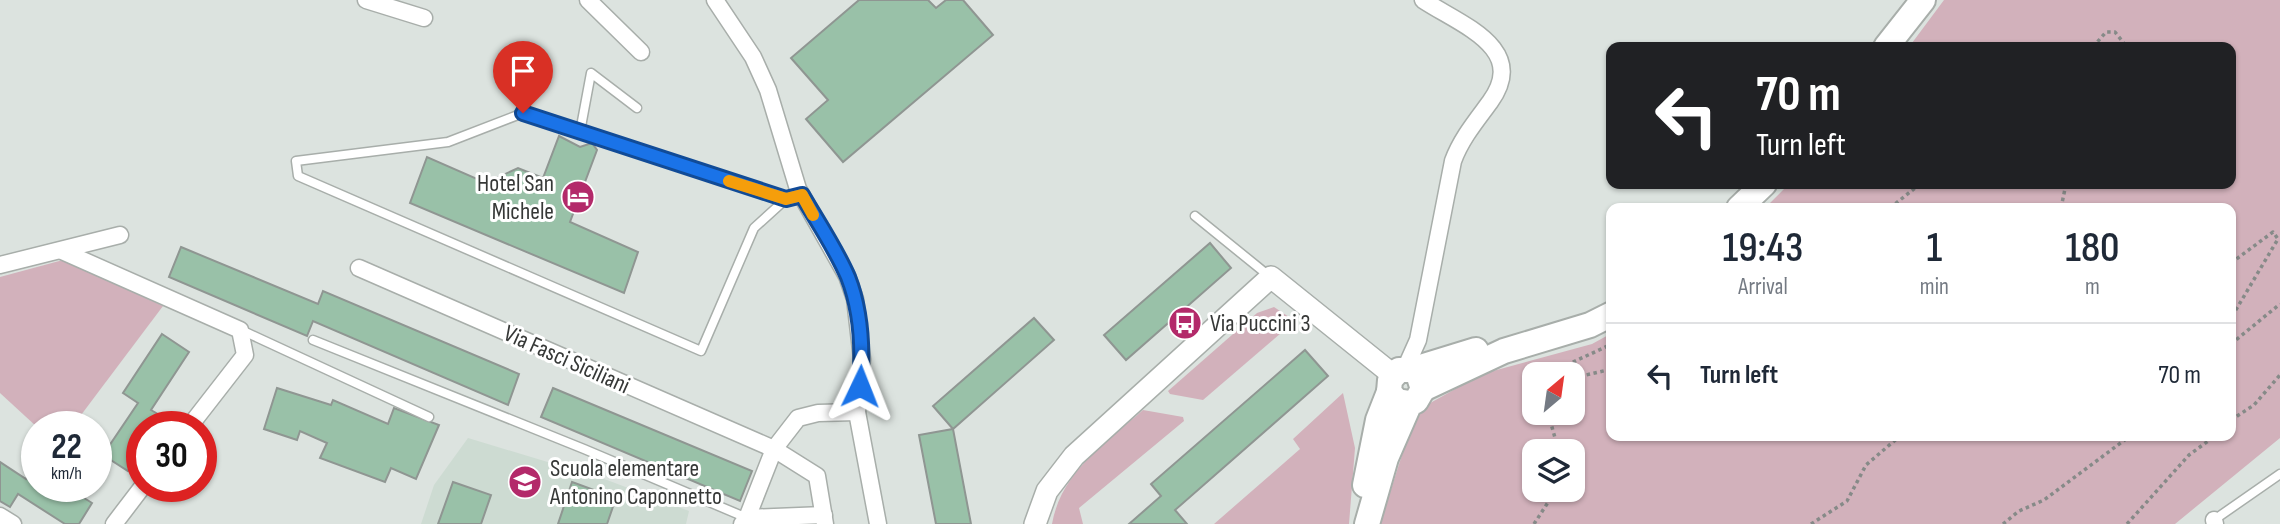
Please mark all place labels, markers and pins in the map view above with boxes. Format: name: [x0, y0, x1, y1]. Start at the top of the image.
pin: [493, 41, 553, 113]
place label: Hotel San Michele: [477, 169, 554, 226]
hotel icon: Hotel San Michele: [559, 178, 597, 216]
bus stop icon: Via Puccini 3: [1166, 304, 1204, 342]
place label: Via Puccini 3: [1210, 309, 1311, 338]
place label: Scuola elementare Antonino Caponnetto: [549, 454, 722, 511]
school or university icon: Scuola elementare Antonino Caponnetto: [506, 463, 544, 501]

